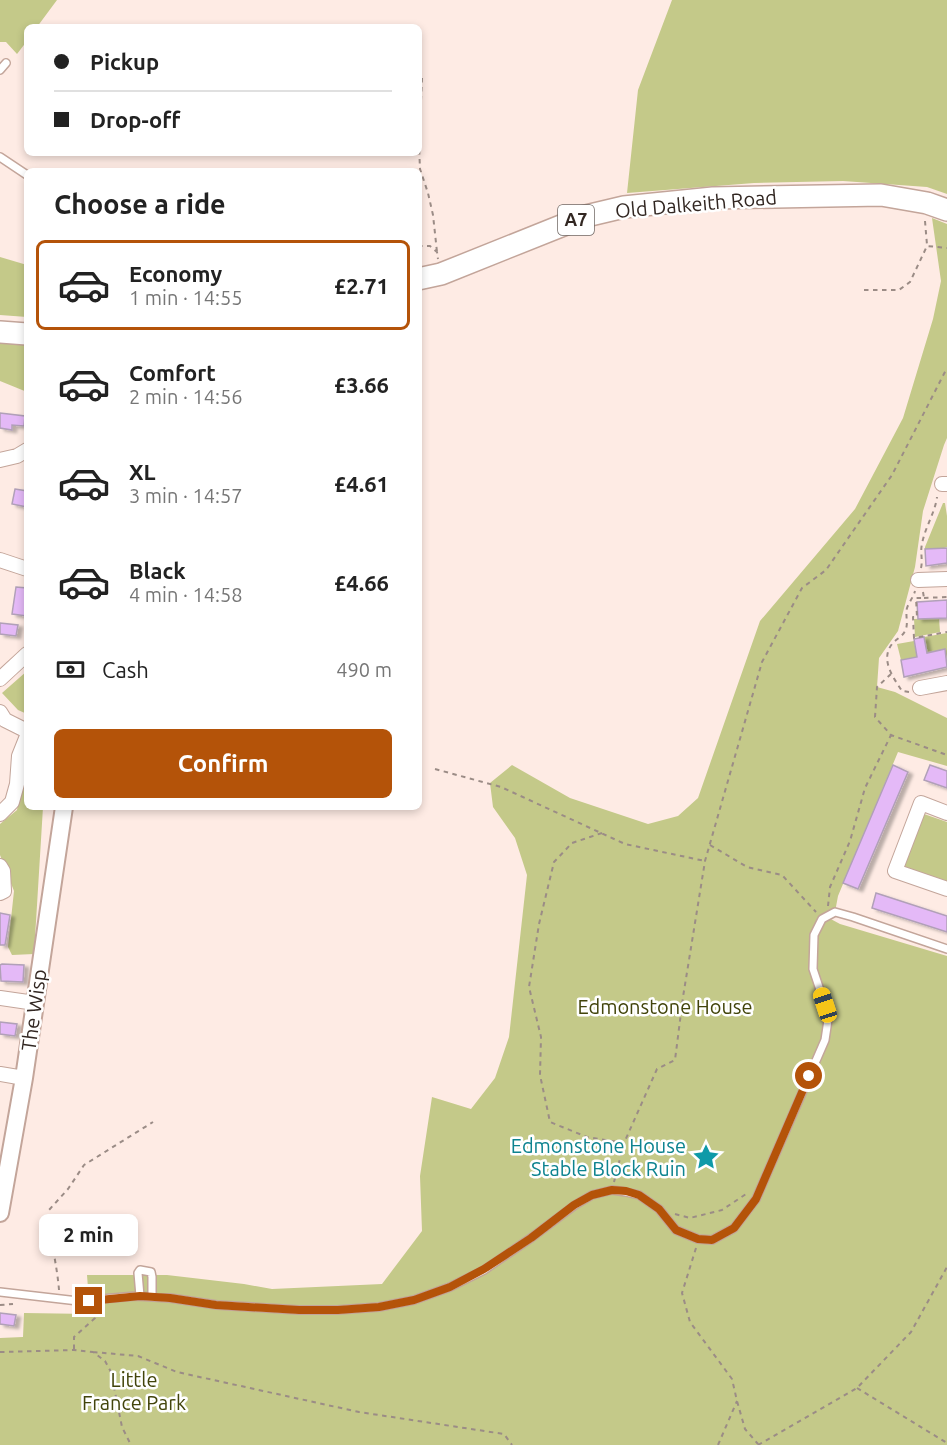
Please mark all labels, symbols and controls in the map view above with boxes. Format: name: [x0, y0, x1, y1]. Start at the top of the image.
text: Pickup: [90, 49, 159, 74]
text: Drop-off: [90, 107, 180, 132]
street label: Old Dalkeith Road: [614, 185, 778, 222]
text: Choose a ride: [54, 189, 226, 219]
road number: A7: [558, 205, 594, 235]
icon: car: [57, 258, 111, 312]
text: Economy: [129, 261, 222, 286]
text: £2.71: [334, 273, 389, 298]
text: 1 min · 14:55: [129, 286, 243, 309]
icon: car: [57, 357, 111, 411]
text: Comfort: [129, 360, 216, 385]
text: £3.66: [334, 372, 389, 397]
text: 2 min · 14:56: [129, 385, 243, 408]
icon: car: [57, 456, 111, 510]
text: XL: [129, 459, 156, 484]
text: £4.61: [334, 471, 389, 496]
text: 3 min · 14:57: [129, 484, 243, 507]
icon: car: [57, 555, 111, 609]
text: Black: [129, 558, 186, 583]
text: £4.66: [334, 570, 389, 595]
text: 4 min · 14:58: [129, 583, 243, 606]
icon: cash: [54, 653, 87, 686]
text: Cash: [102, 657, 149, 682]
text: 490 m: [336, 658, 392, 681]
button: Confirm: [54, 729, 392, 798]
street label: The Wisp: [16, 968, 51, 1052]
car: [811, 985, 839, 1025]
park label: Edmonstone House: [577, 995, 753, 1018]
route start: [795, 1062, 822, 1089]
place label: Edmonstone House Stable Block Ruin: [511, 1134, 686, 1180]
place icon: Edmonstone House Stable Block Ruin: [691, 1142, 721, 1172]
callout: 2 min: [40, 1214, 138, 1256]
text: 2 min: [63, 1223, 114, 1246]
route end: [75, 1287, 102, 1314]
park label: Little France Park: [82, 1368, 186, 1414]

